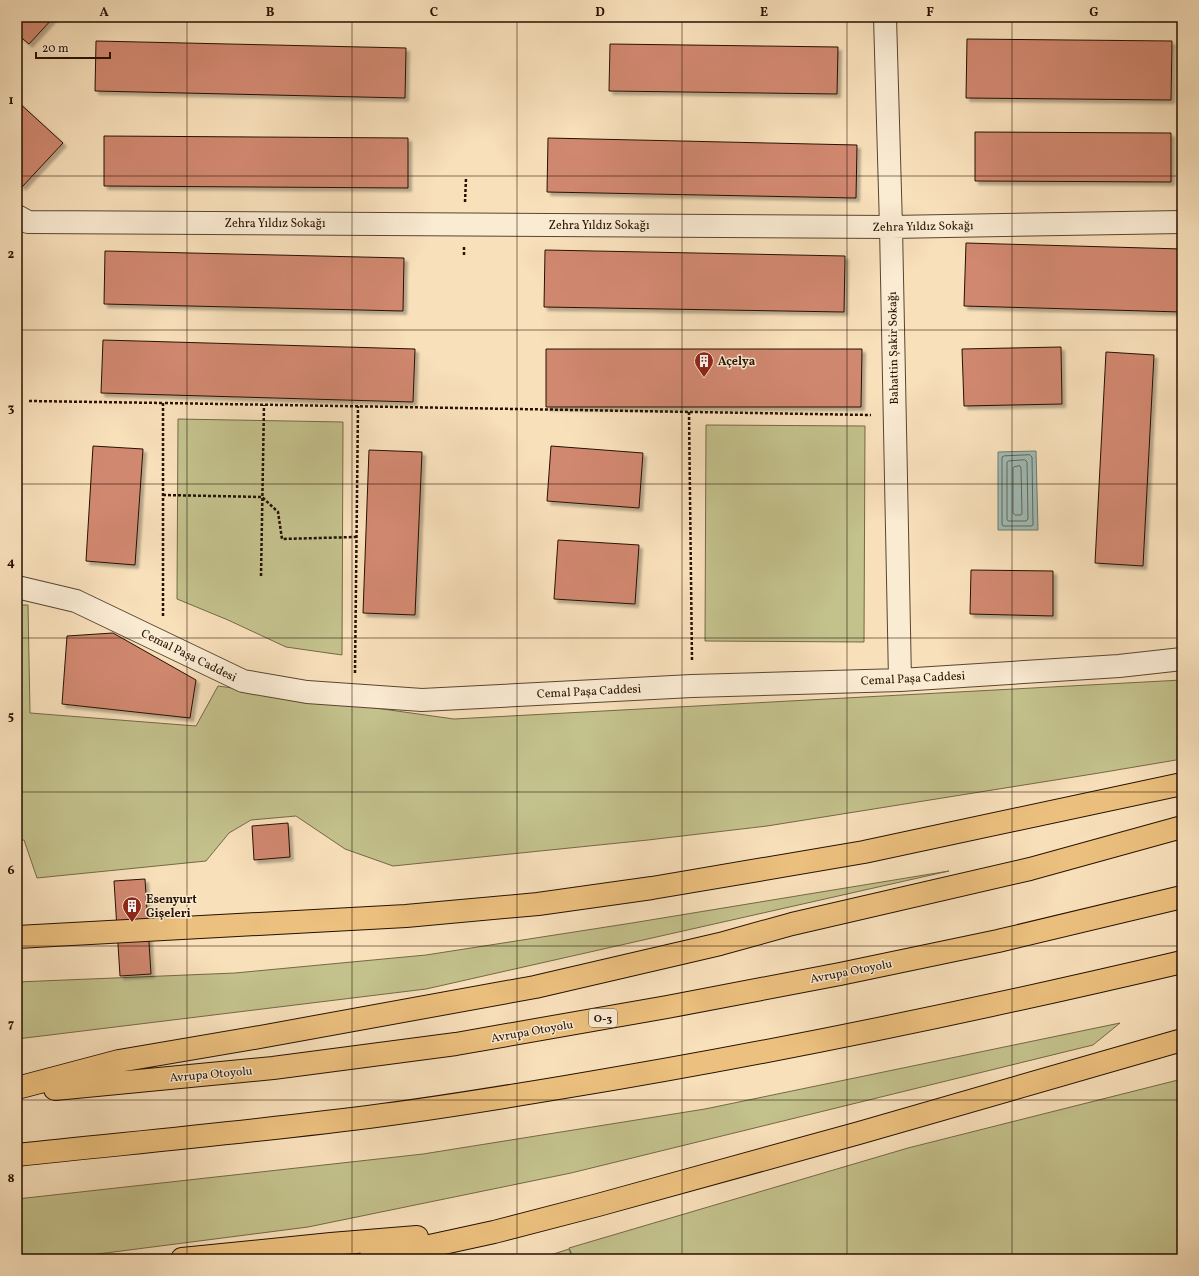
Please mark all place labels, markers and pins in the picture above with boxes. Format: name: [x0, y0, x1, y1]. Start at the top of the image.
building icon: Açelya: [693, 350, 715, 378]
place label: Açelya: [718, 354, 756, 370]
place label: Esenyurt Gişeleri: [146, 892, 197, 922]
building icon: Esenyurt Gişeleri: [121, 895, 143, 923]

